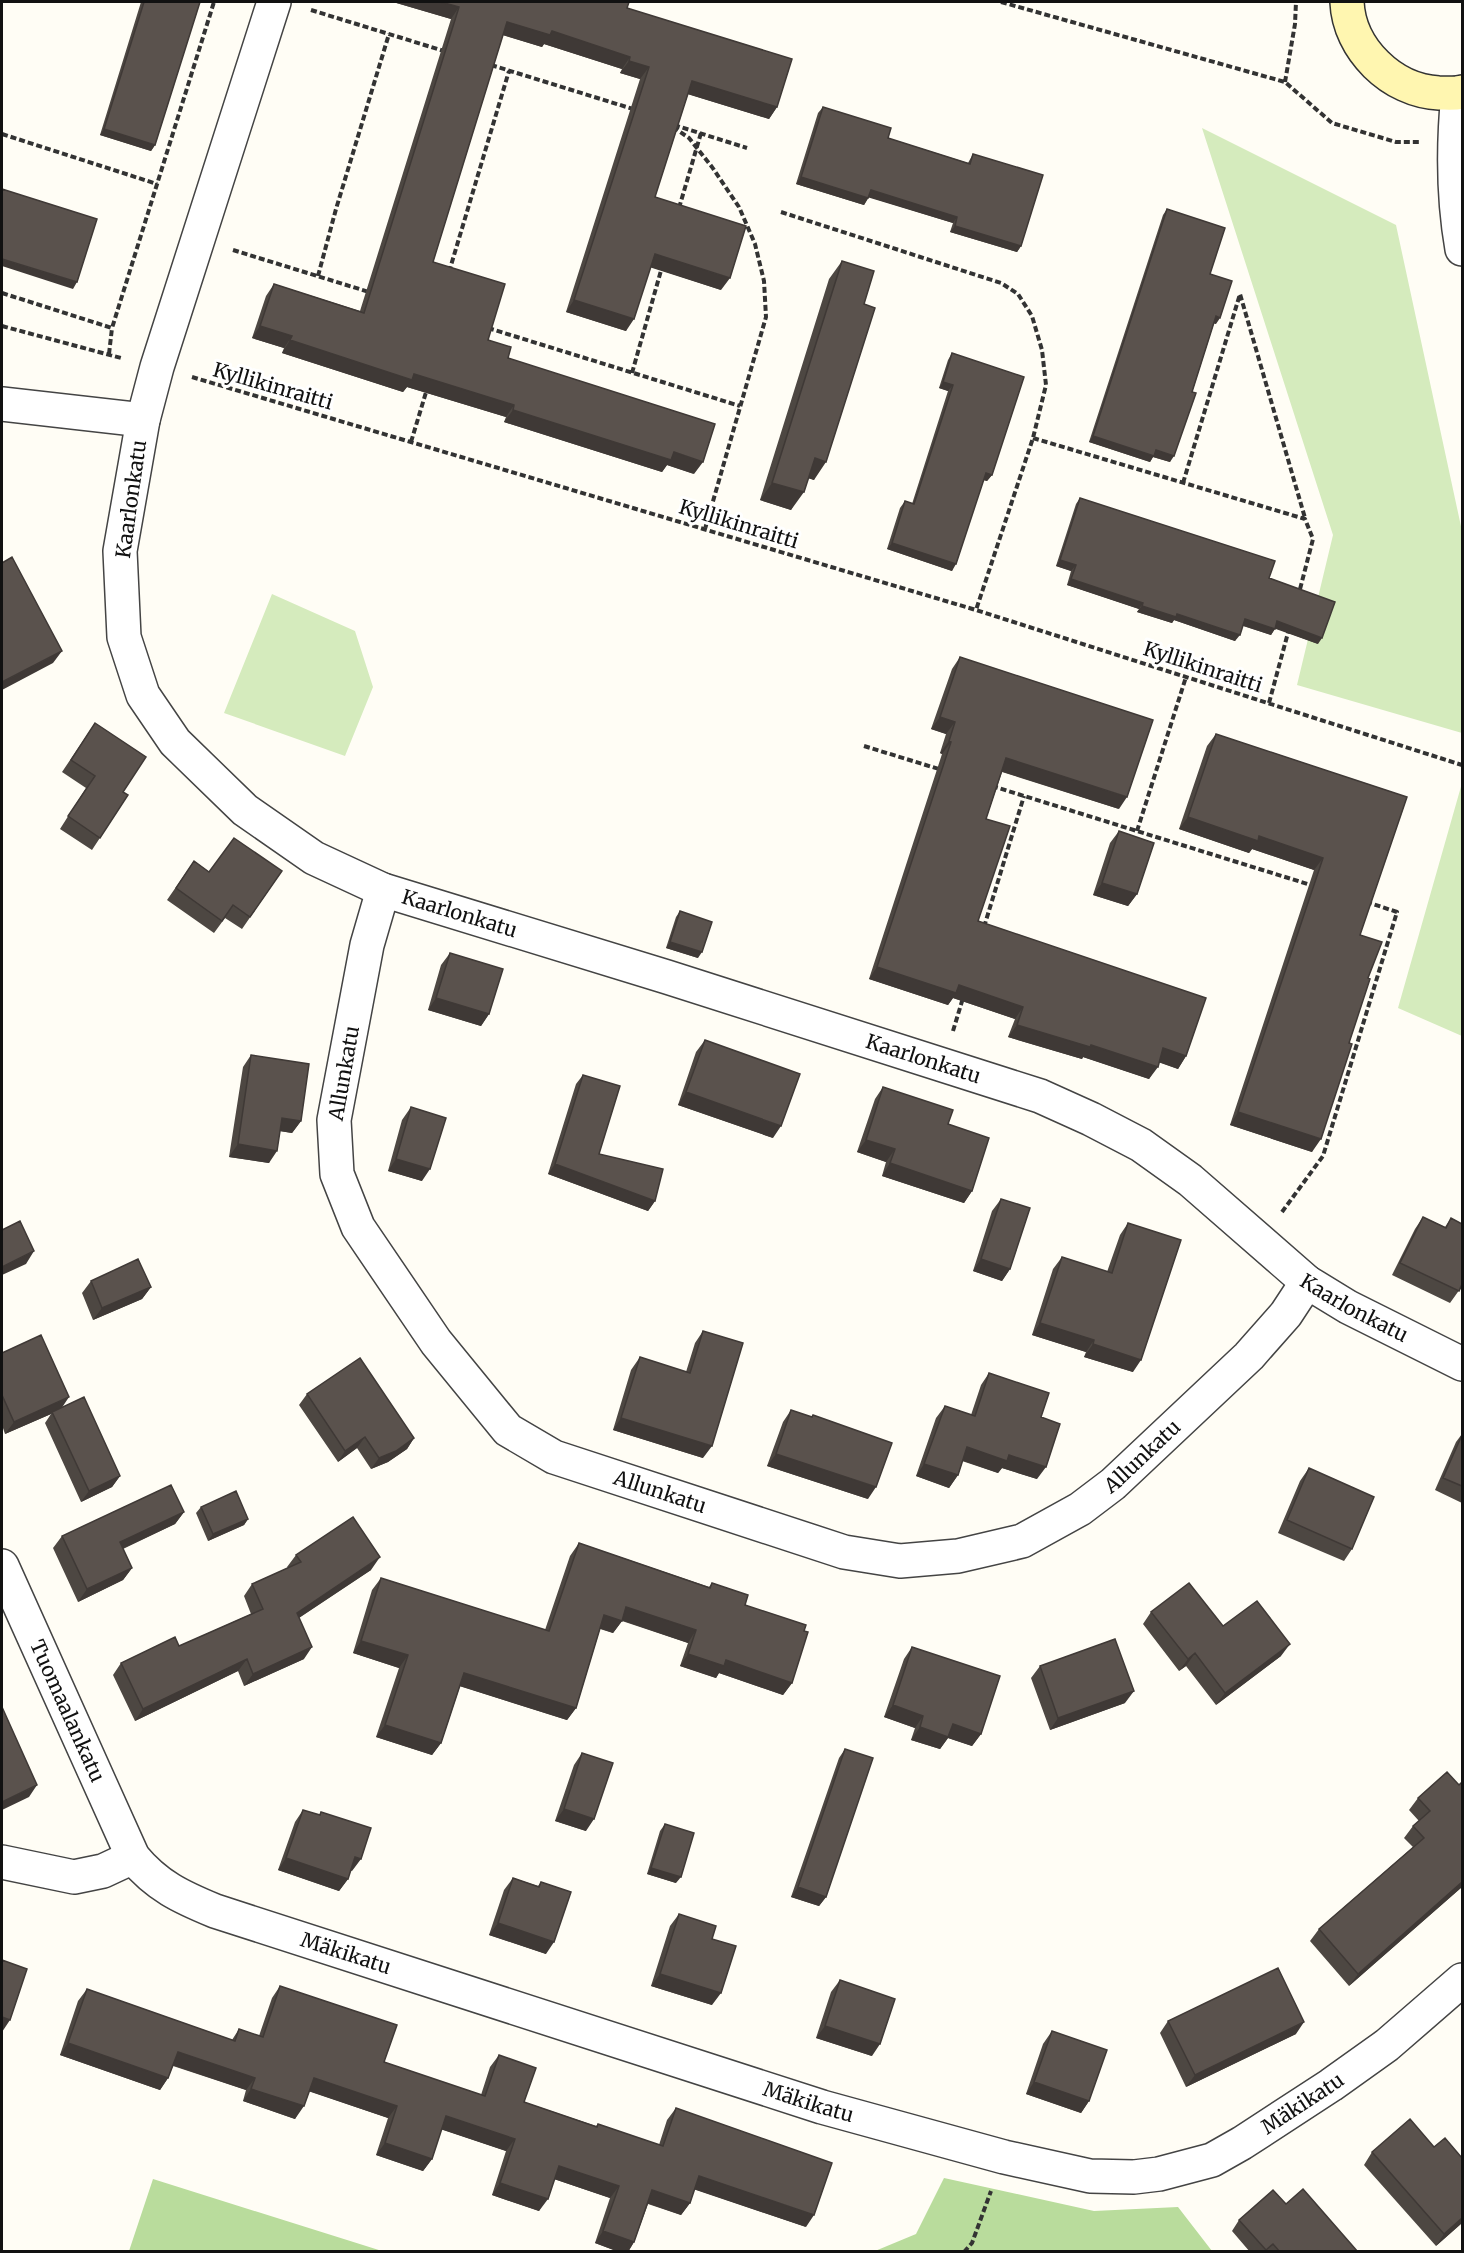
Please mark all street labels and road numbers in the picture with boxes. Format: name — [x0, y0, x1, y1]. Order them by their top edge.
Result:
street label: Kyllikinraitti — [210, 356, 336, 415]
street label: Kaarlonkatu — [110, 438, 151, 560]
street label: Kyllikinraitti — [676, 493, 802, 554]
street label: Kyllikinraitti — [1141, 636, 1266, 698]
street label: Kaarlonkatu — [399, 884, 520, 942]
street label: Allunkatu — [323, 1024, 364, 1123]
street label: Kaarlonkatu — [863, 1028, 984, 1088]
street label: Kaarlonkatu — [1296, 1268, 1412, 1347]
street label: Allunkatu — [1098, 1414, 1185, 1499]
street label: Allunkatu — [610, 1464, 710, 1518]
street label: Tuomaalankatu — [25, 1636, 111, 1786]
street label: Mäkikatu — [298, 1927, 394, 1979]
street label: Mäkikatu — [1256, 2067, 1348, 2139]
street label: Mäkikatu — [760, 2076, 857, 2127]

